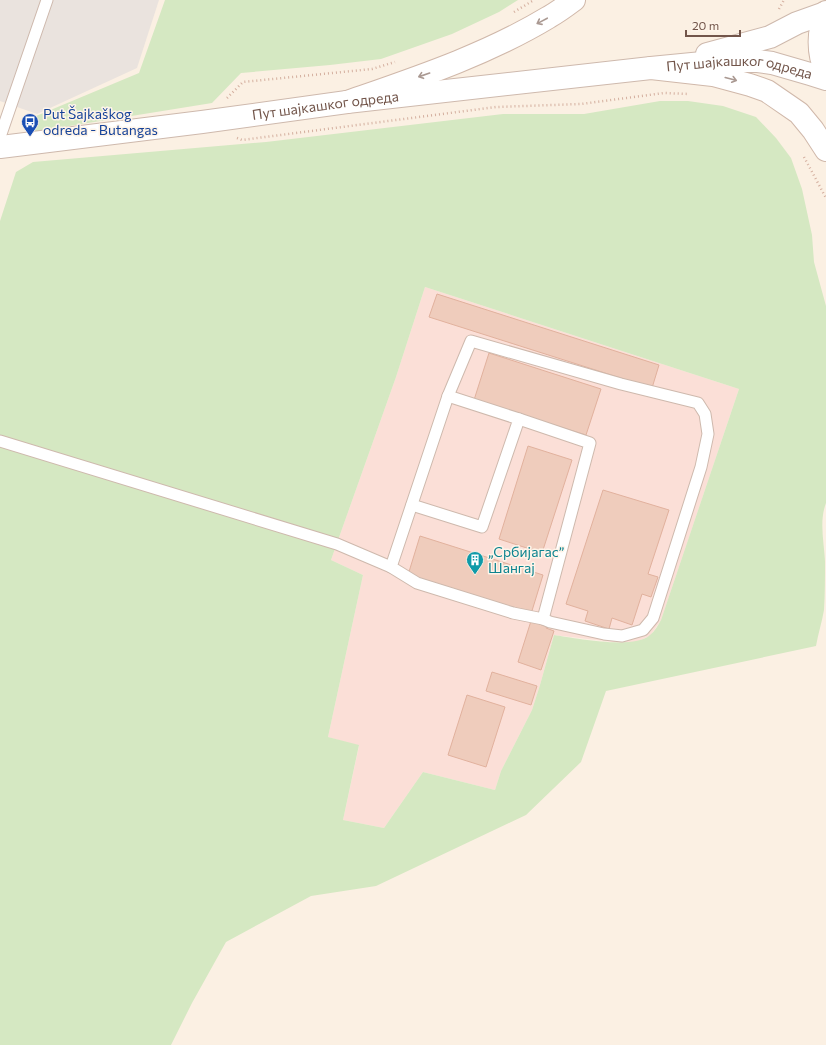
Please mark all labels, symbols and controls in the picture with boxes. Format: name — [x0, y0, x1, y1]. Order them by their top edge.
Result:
scale bar — [686, 12, 740, 38]
one-way arrow — [536, 18, 548, 26]
text: 20 m — [692, 18, 719, 32]
street label: Пут шајкашког одреда — [665, 52, 814, 82]
one-way arrow — [417, 72, 430, 79]
one-way arrow — [724, 76, 737, 84]
street label: Пут шајкашког одреда — [251, 87, 400, 123]
place label: Put Šajkaškog odreda - Butangas — [43, 105, 158, 138]
bus stop icon: Put Šajkaškog odreda - Butangas — [20, 112, 40, 137]
place label: „Србијагас” Шангај — [488, 543, 564, 576]
building icon: „Србијагас” Шангај — [465, 550, 485, 575]

